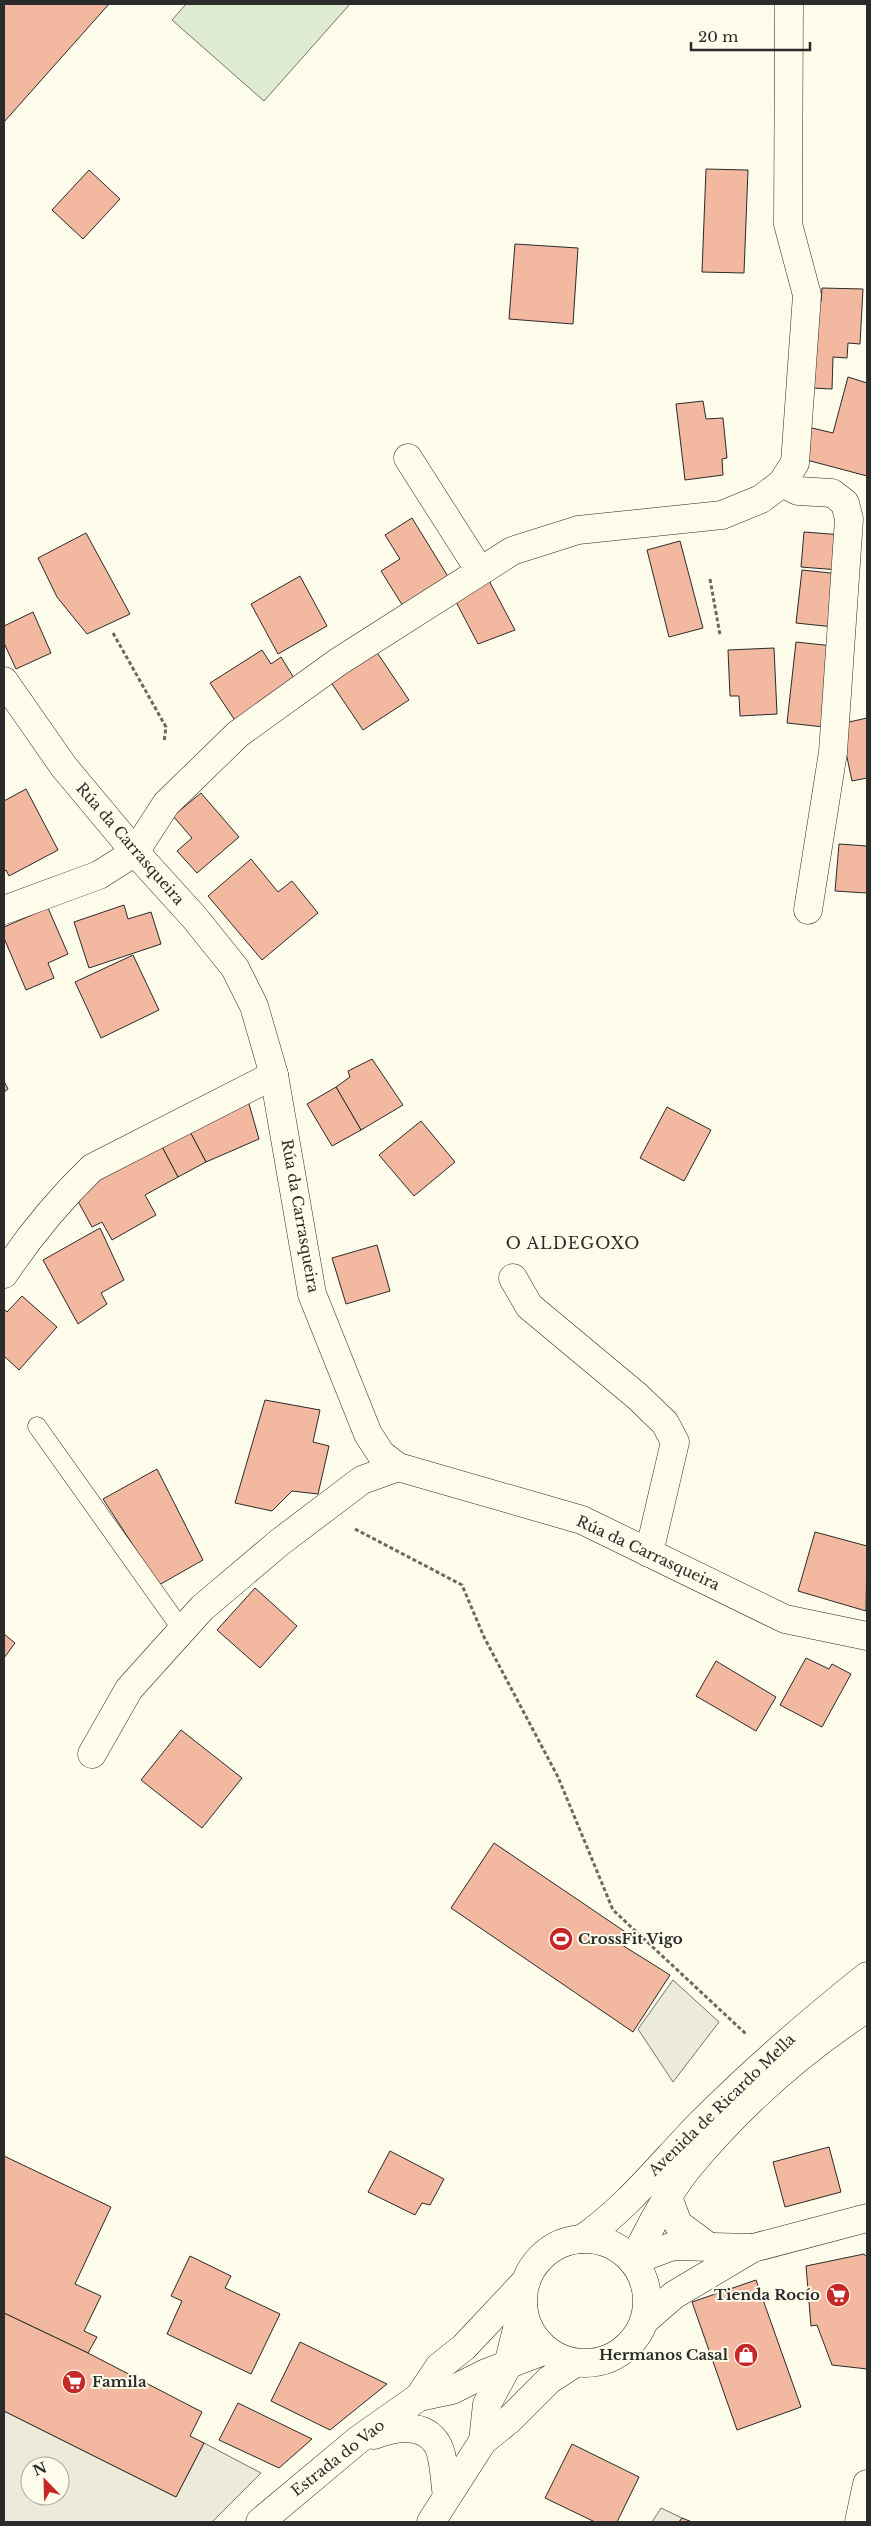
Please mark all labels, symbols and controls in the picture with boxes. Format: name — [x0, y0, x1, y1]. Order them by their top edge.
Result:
scale bar — [691, 20, 810, 52]
text: 20 m — [698, 27, 738, 46]
street label: Rúa da Carrasqueira — [72, 779, 189, 909]
street label: Rúa da Carrasqueira — [278, 1138, 323, 1295]
district label: O ALDEGOXO — [506, 1233, 640, 1253]
street label: Rúa da Carrasqueira — [574, 1511, 723, 1594]
sports icon: CrossFit Vigo — [548, 1926, 574, 1952]
place label: CrossFit Vigo — [578, 1929, 683, 1948]
street label: Avenida de Ricardo Mella — [644, 2029, 799, 2180]
supermarket icon: Tienda Rocío — [825, 2282, 851, 2308]
place label: Tienda Rocío — [714, 2285, 820, 2304]
shop icon: Hermanos Casal — [733, 2342, 759, 2368]
place label: Hermanos Casal — [599, 2345, 729, 2364]
supermarket icon: Famila — [61, 2369, 87, 2395]
place label: Famila — [92, 2372, 147, 2391]
street label: Estrada do Vao — [287, 2415, 388, 2500]
north arrow — [20, 2456, 70, 2506]
text: N — [30, 2458, 49, 2480]

